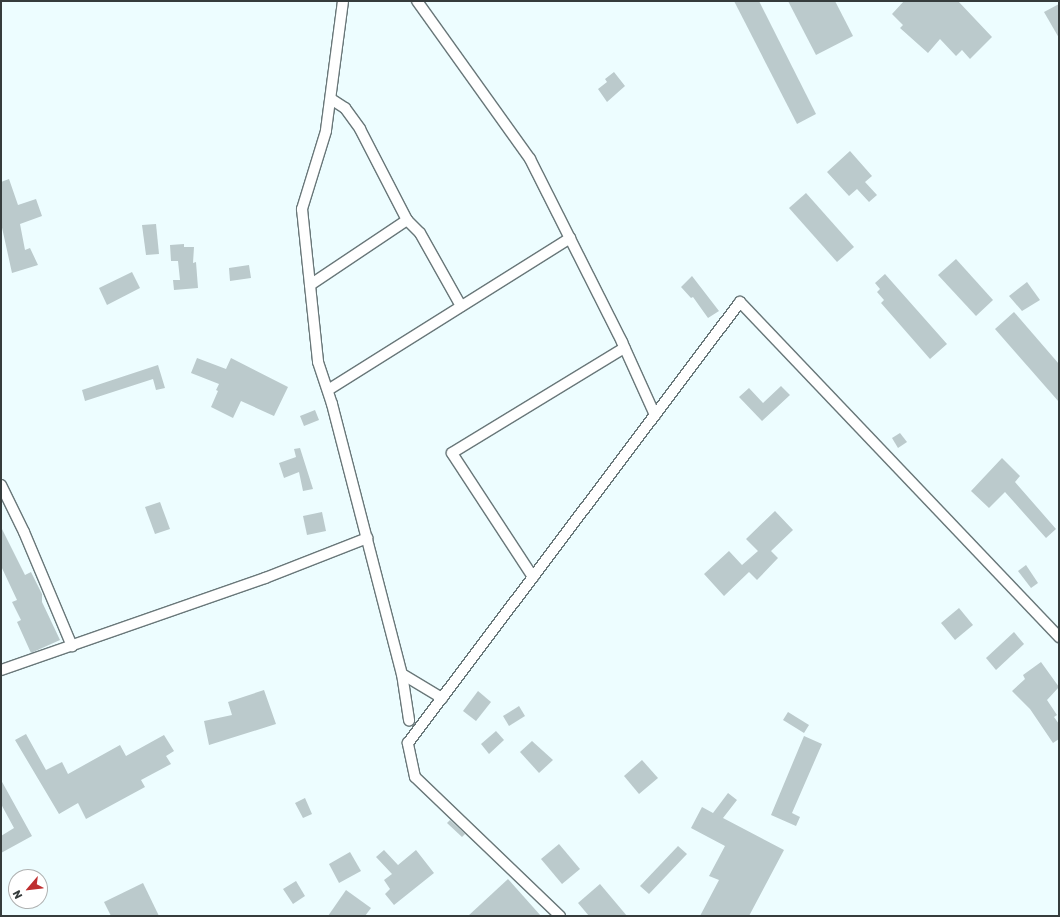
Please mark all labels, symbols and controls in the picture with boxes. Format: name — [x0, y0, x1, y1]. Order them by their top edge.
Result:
north arrow — [8, 869, 48, 909]
text: N — [10, 888, 25, 901]

